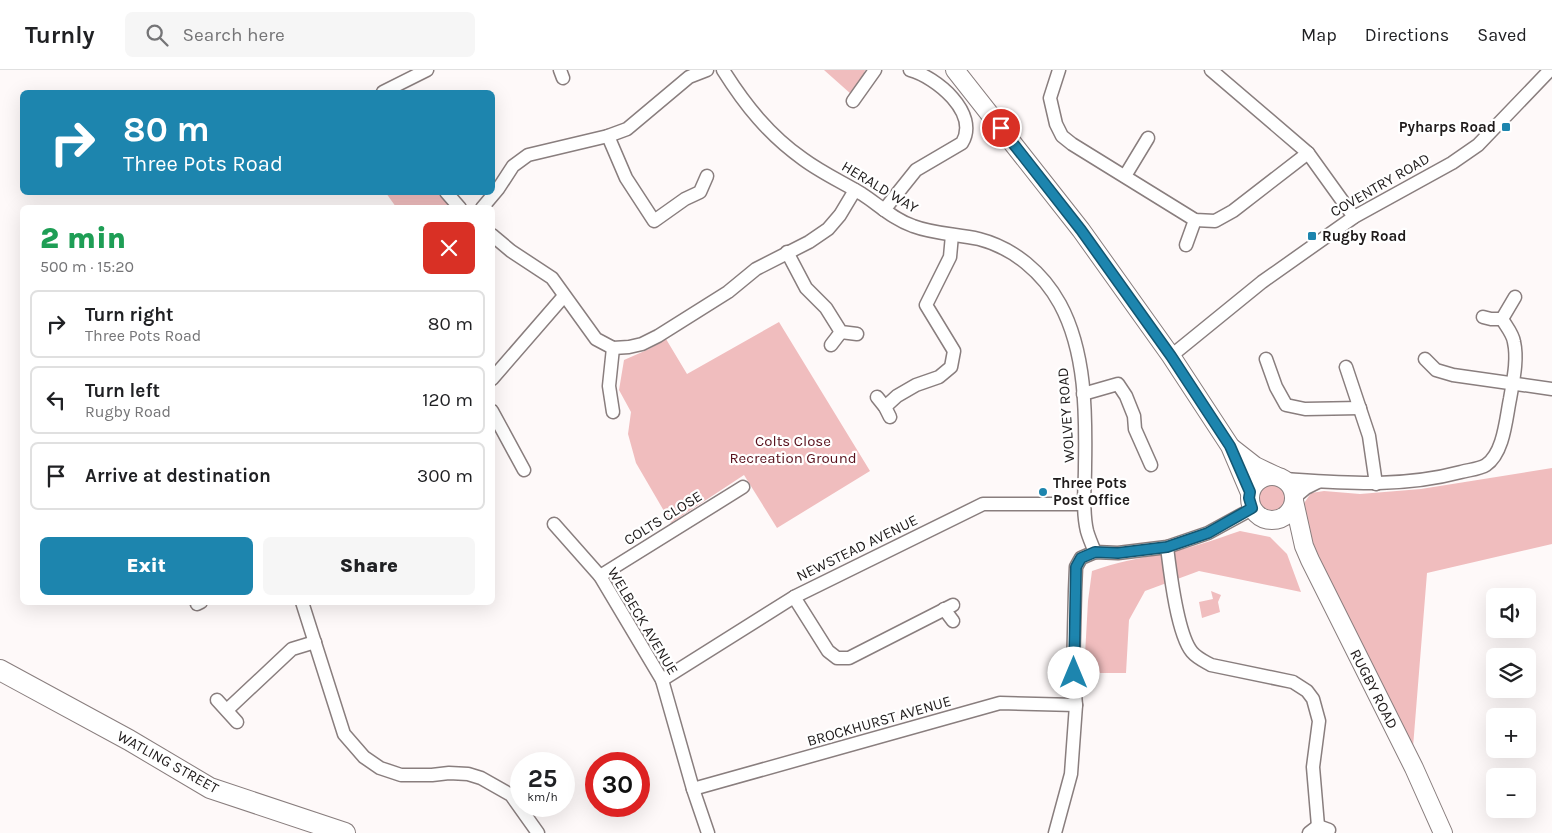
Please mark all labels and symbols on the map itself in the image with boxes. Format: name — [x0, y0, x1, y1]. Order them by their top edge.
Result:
pin — [980, 107, 1022, 149]
place label: Pyharps Road — [1399, 118, 1496, 136]
marker: Pyharps Road — [1500, 121, 1512, 133]
street label: COVENTRY ROAD — [1327, 149, 1433, 221]
street label: HERALD WAY — [838, 157, 922, 217]
place label: Rugby Road — [1322, 227, 1406, 245]
marker: Rugby Road — [1306, 230, 1318, 242]
street label: WOLVEY ROAD — [1054, 367, 1078, 463]
park label: Colts Close Recreation Ground — [729, 432, 857, 467]
place label: Three Pots Post Office — [1053, 474, 1130, 509]
marker: Three Pots Post Office — [1037, 486, 1049, 498]
street label: COLTS CLOSE — [621, 487, 705, 549]
street label: NEWSTEAD AVENUE — [793, 511, 921, 585]
street label: WELBECK AVENUE — [604, 564, 682, 678]
position arrow — [1047, 646, 1099, 698]
street label: RUGBY ROAD — [1346, 646, 1402, 732]
street label: BROCKHURST AVENUE — [805, 692, 953, 750]
street label: WATLING STREET — [114, 727, 222, 798]
speed limit sign: 30 — [585, 752, 650, 817]

